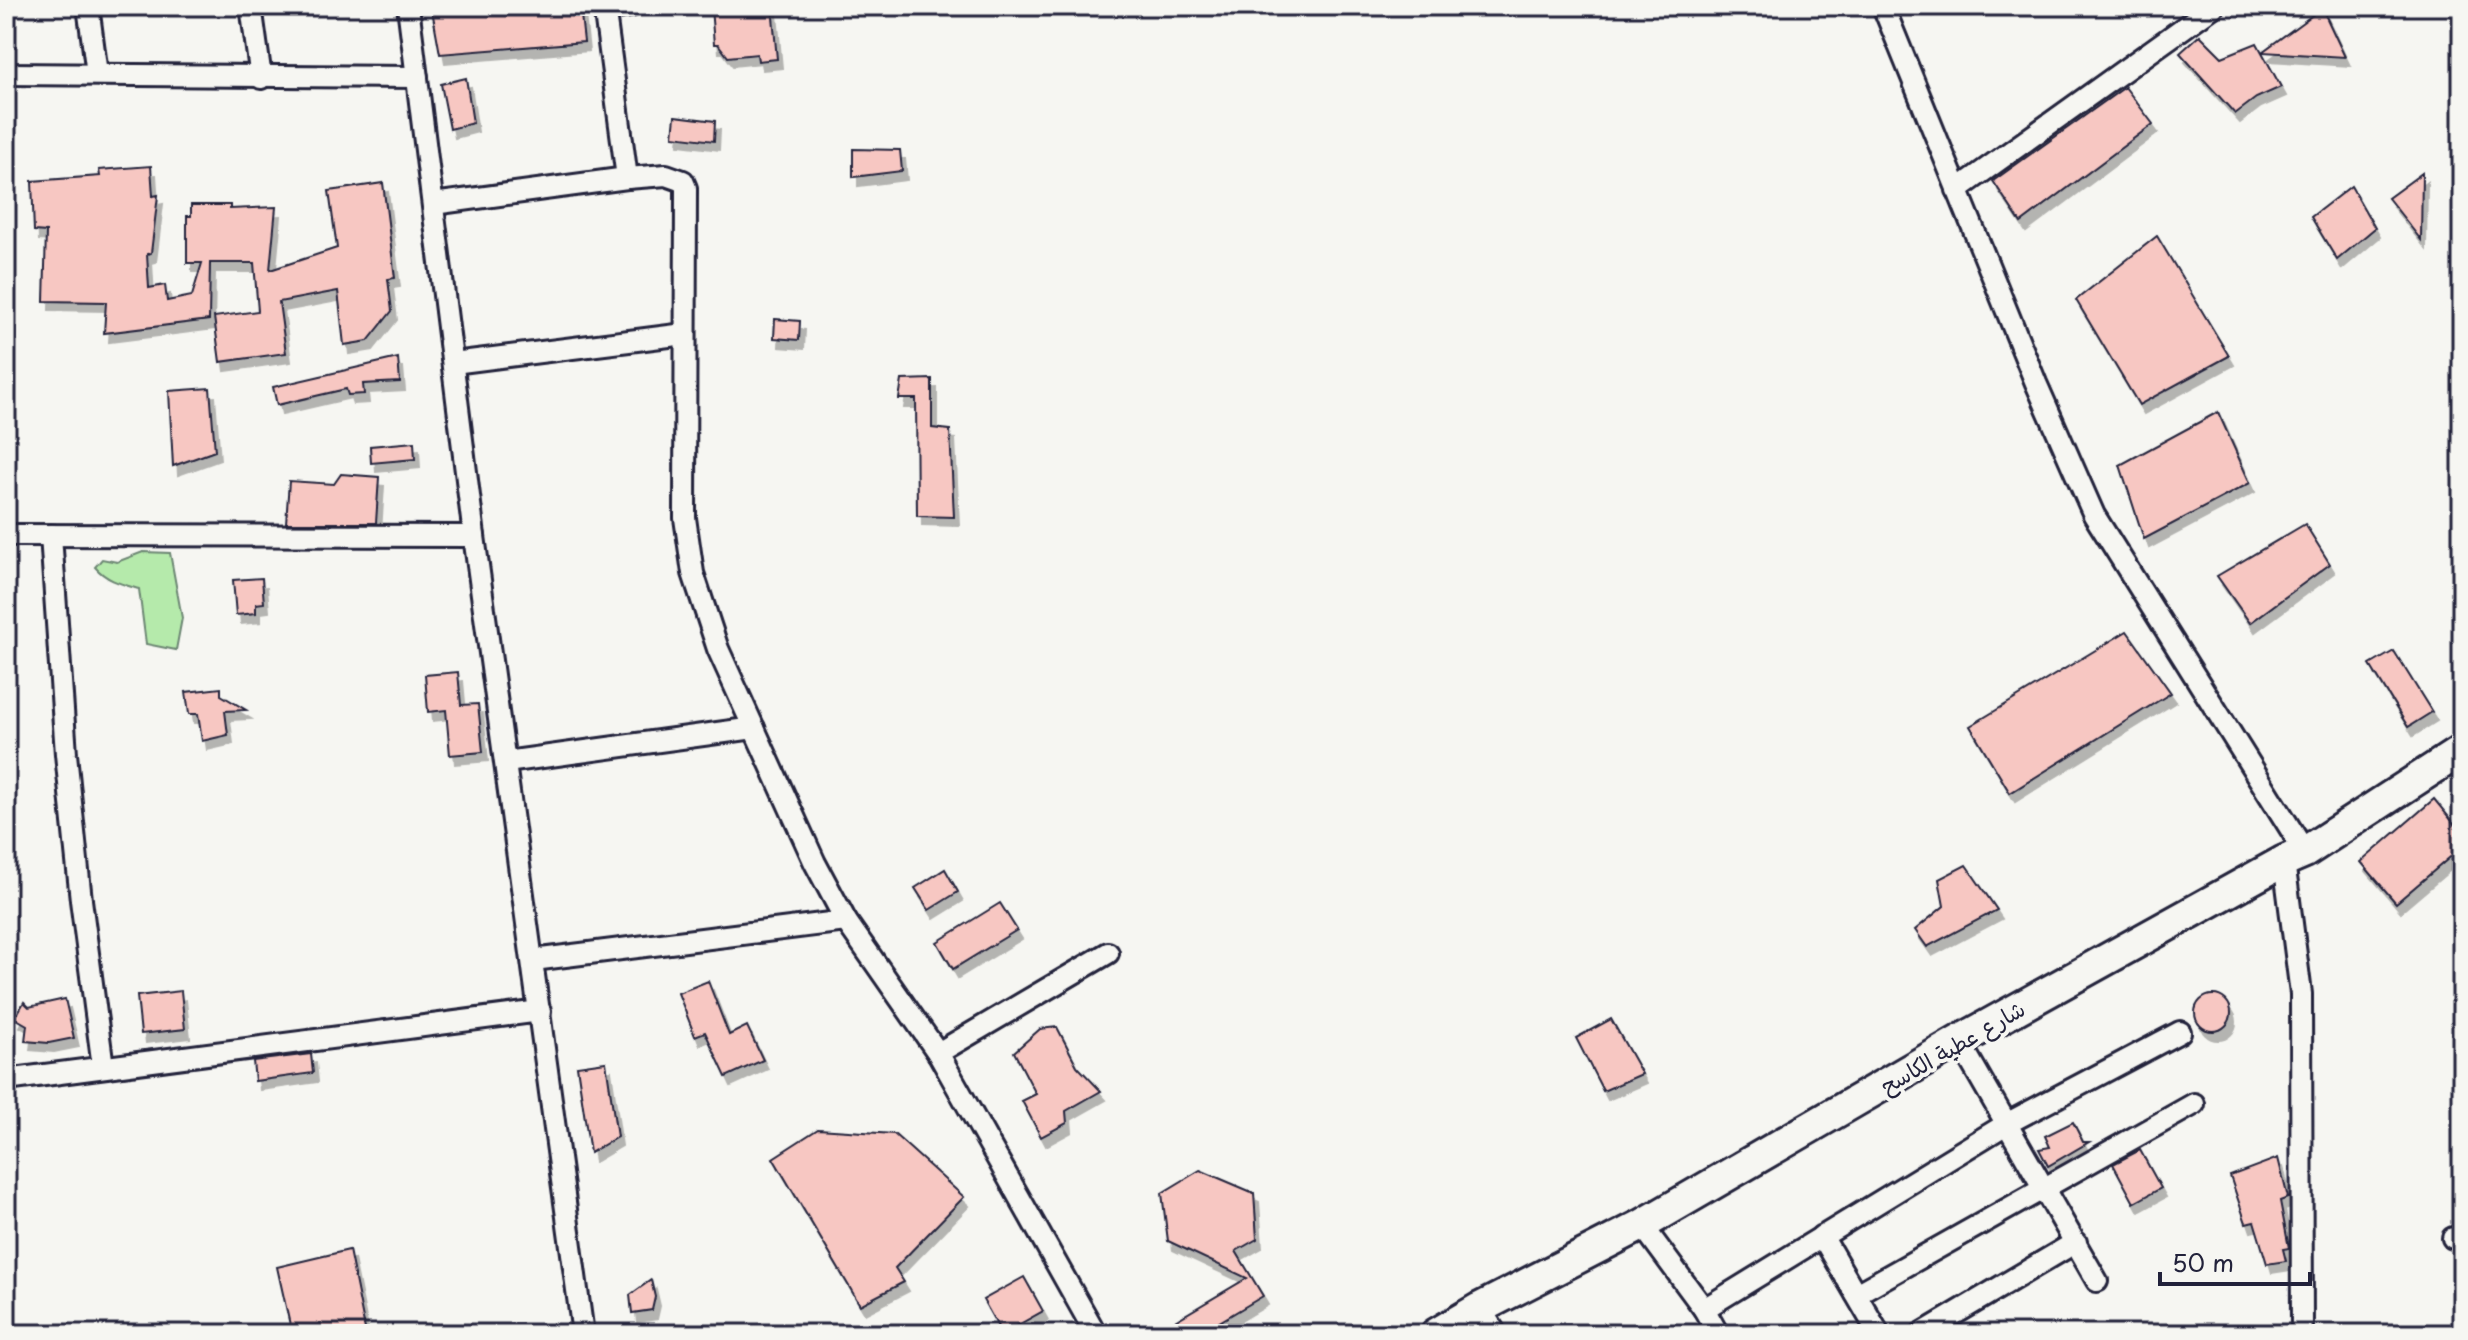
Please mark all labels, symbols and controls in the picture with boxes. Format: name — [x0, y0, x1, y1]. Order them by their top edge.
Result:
street label: شارع عطية الكاسح — [1873, 991, 2031, 1102]
scale bar — [2160, 1236, 2310, 1286]
text: 50 m — [2172, 1244, 2234, 1280]

